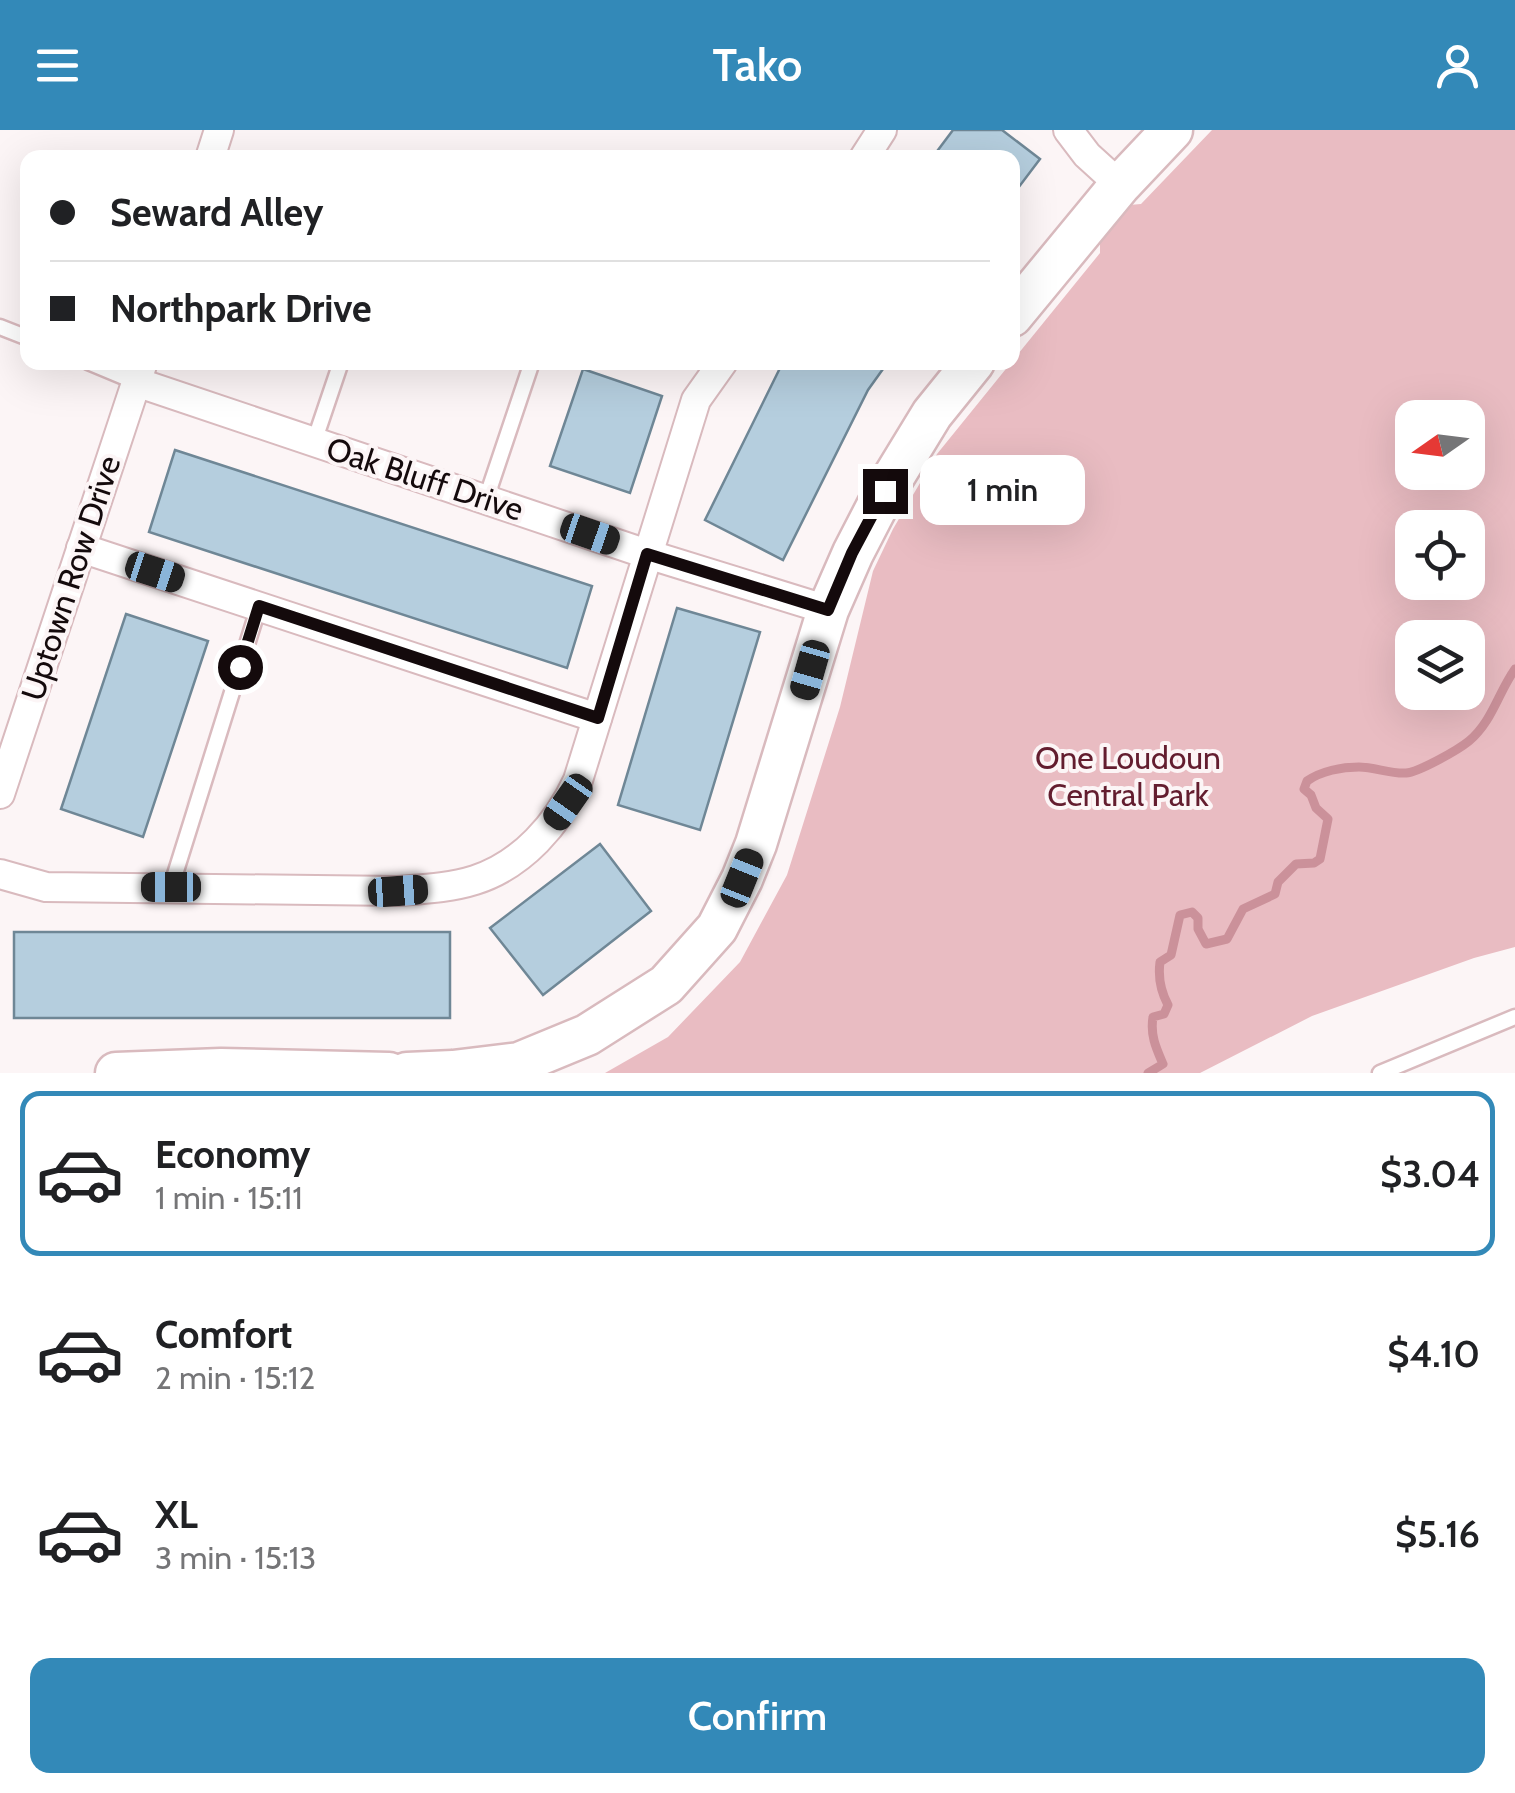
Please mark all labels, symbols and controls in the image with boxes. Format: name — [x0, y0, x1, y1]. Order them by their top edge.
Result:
icon: menu — [30, 38, 85, 93]
text: Tako — [713, 38, 802, 92]
icon: person — [1430, 38, 1485, 93]
text: Seward Alley — [110, 189, 323, 236]
text: Northpark Drive — [110, 285, 372, 332]
north arrow — [1395, 400, 1485, 490]
map controls — [1395, 400, 1485, 710]
street label: Oak Bluff Drive — [322, 428, 528, 529]
street label: Uptown Row Drive — [13, 451, 128, 705]
callout: 1 min — [920, 456, 1085, 526]
route end — [863, 469, 908, 514]
text: 1 min — [967, 470, 1038, 509]
car — [557, 510, 623, 558]
button: locate — [1395, 510, 1485, 600]
car — [122, 548, 188, 596]
button: layers — [1395, 620, 1485, 710]
car — [787, 637, 833, 703]
route start — [218, 645, 263, 690]
park label: One Loudoun Central Park — [1035, 738, 1221, 814]
car — [539, 769, 597, 835]
car — [717, 845, 767, 911]
car — [141, 872, 201, 902]
car — [367, 874, 429, 908]
icon: car — [35, 1129, 125, 1219]
text: Economy — [155, 1131, 310, 1178]
text: $3.04 — [1380, 1150, 1480, 1197]
text: 1 min · 15:11 — [155, 1178, 303, 1217]
icon: car — [35, 1309, 125, 1399]
text: Comfort — [155, 1311, 292, 1358]
text: $4.10 — [1387, 1330, 1480, 1377]
text: 2 min · 15:12 — [155, 1358, 315, 1397]
icon: car — [35, 1489, 125, 1579]
text: XL — [155, 1491, 198, 1538]
text: $5.16 — [1395, 1510, 1480, 1557]
text: 3 min · 15:13 — [155, 1538, 316, 1577]
button: Confirm — [30, 1658, 1485, 1773]

